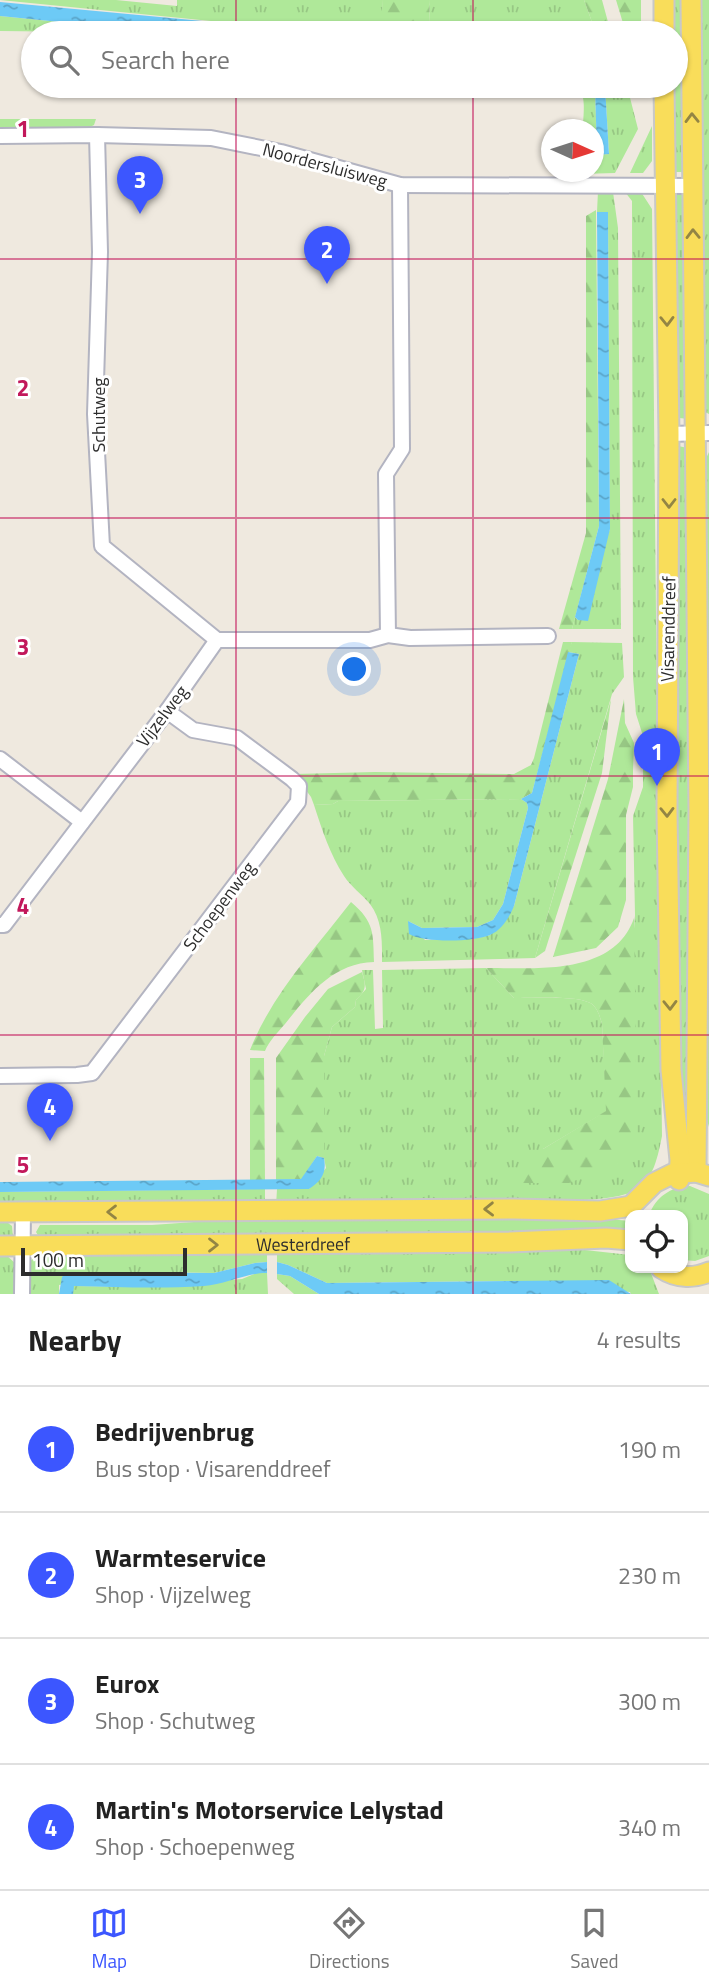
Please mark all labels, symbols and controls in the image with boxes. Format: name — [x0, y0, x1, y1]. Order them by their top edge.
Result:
search box — [21, 21, 688, 98]
text: Search here — [101, 40, 230, 79]
icon: search — [45, 41, 83, 79]
text: 1 — [17, 111, 29, 146]
one-way arrow — [684, 112, 700, 122]
north arrow — [541, 119, 604, 182]
street label: Noordersluisweg — [260, 135, 390, 195]
pin: 3 — [117, 156, 163, 214]
pin: 2 — [304, 226, 350, 284]
one-way arrow — [686, 228, 701, 239]
one-way arrow — [659, 316, 674, 327]
text: 2 — [17, 370, 29, 405]
street label: Schutweg — [85, 377, 112, 453]
one-way arrow — [661, 498, 677, 508]
street label: Visarenddreef — [654, 576, 682, 682]
text: 3 — [17, 629, 29, 664]
your location — [337, 652, 371, 686]
street label: Vijzelweg — [130, 679, 194, 753]
pin: 1 — [634, 728, 680, 786]
one-way arrow — [659, 808, 675, 818]
street label: Schoepenweg — [176, 856, 262, 956]
text: 4 — [17, 888, 29, 923]
one-way arrow — [662, 1000, 678, 1011]
pin: 4 — [27, 1083, 73, 1141]
text: 5 — [17, 1147, 29, 1182]
one-way arrow — [483, 1201, 494, 1217]
one-way arrow — [107, 1204, 117, 1220]
map controls — [625, 1210, 688, 1273]
button: locate — [625, 1210, 688, 1273]
street label: Westerdreef — [256, 1230, 350, 1257]
one-way arrow — [208, 1237, 219, 1253]
scale bar — [21, 1245, 187, 1277]
text: 100 m — [32, 1245, 84, 1274]
text: Nearby — [28, 1317, 121, 1363]
text: 4 results — [597, 1322, 681, 1357]
text: Bedrijvenbrug — [95, 1412, 254, 1451]
text: 1 — [45, 1432, 57, 1467]
text: 190 m — [618, 1432, 681, 1467]
text: Bus stop · Visarenddreef — [95, 1451, 331, 1486]
text: Warmteservice — [95, 1538, 266, 1577]
text: 2 — [45, 1558, 57, 1593]
text: 230 m — [618, 1558, 681, 1593]
text: Shop · Vijzelweg — [95, 1577, 251, 1612]
text: Eurox — [95, 1664, 159, 1703]
text: 3 — [45, 1684, 57, 1719]
text: 300 m — [618, 1684, 681, 1719]
text: Shop · Schutweg — [95, 1703, 255, 1738]
text: Martin's Motorservice Lelystad — [95, 1790, 444, 1829]
text: 4 — [45, 1810, 57, 1845]
text: 340 m — [618, 1810, 681, 1845]
text: Shop · Schoepenweg — [95, 1829, 295, 1864]
tab: Map — [90, 1904, 128, 1975]
tab: Directions — [309, 1904, 390, 1975]
tab: Saved — [570, 1904, 619, 1975]

